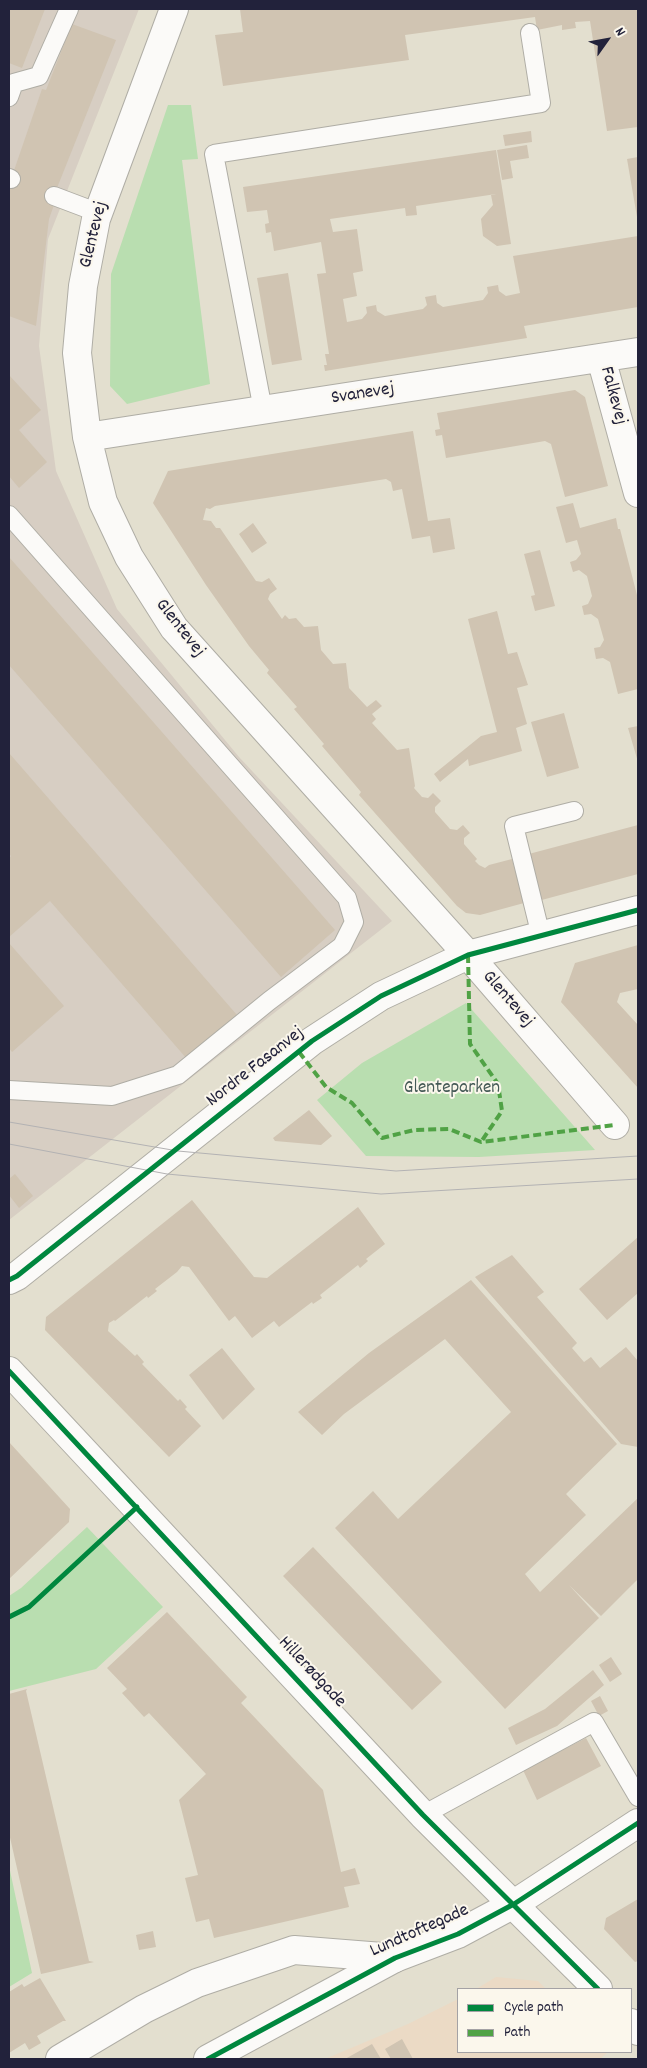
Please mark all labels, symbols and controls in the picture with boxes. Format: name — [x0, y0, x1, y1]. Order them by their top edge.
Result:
north arrow — [582, 15, 632, 65]
text: N — [609, 24, 630, 40]
street label: Glentevej — [76, 199, 114, 271]
street label: Falkevej — [593, 364, 631, 428]
street label: Svanevej — [330, 379, 396, 411]
street label: Glentevej — [149, 595, 209, 663]
street label: Glentevej — [476, 967, 538, 1033]
street label: Nordre Fasanvej — [203, 1023, 309, 1113]
park label: Glenteparken — [404, 1078, 500, 1100]
street label: Hillerødgade — [272, 1632, 350, 1714]
street label: Lundtoftegade — [367, 1900, 473, 1964]
legend — [457, 1988, 632, 2053]
text: Cycle path — [504, 1997, 563, 2019]
text: Path — [504, 2022, 530, 2044]

